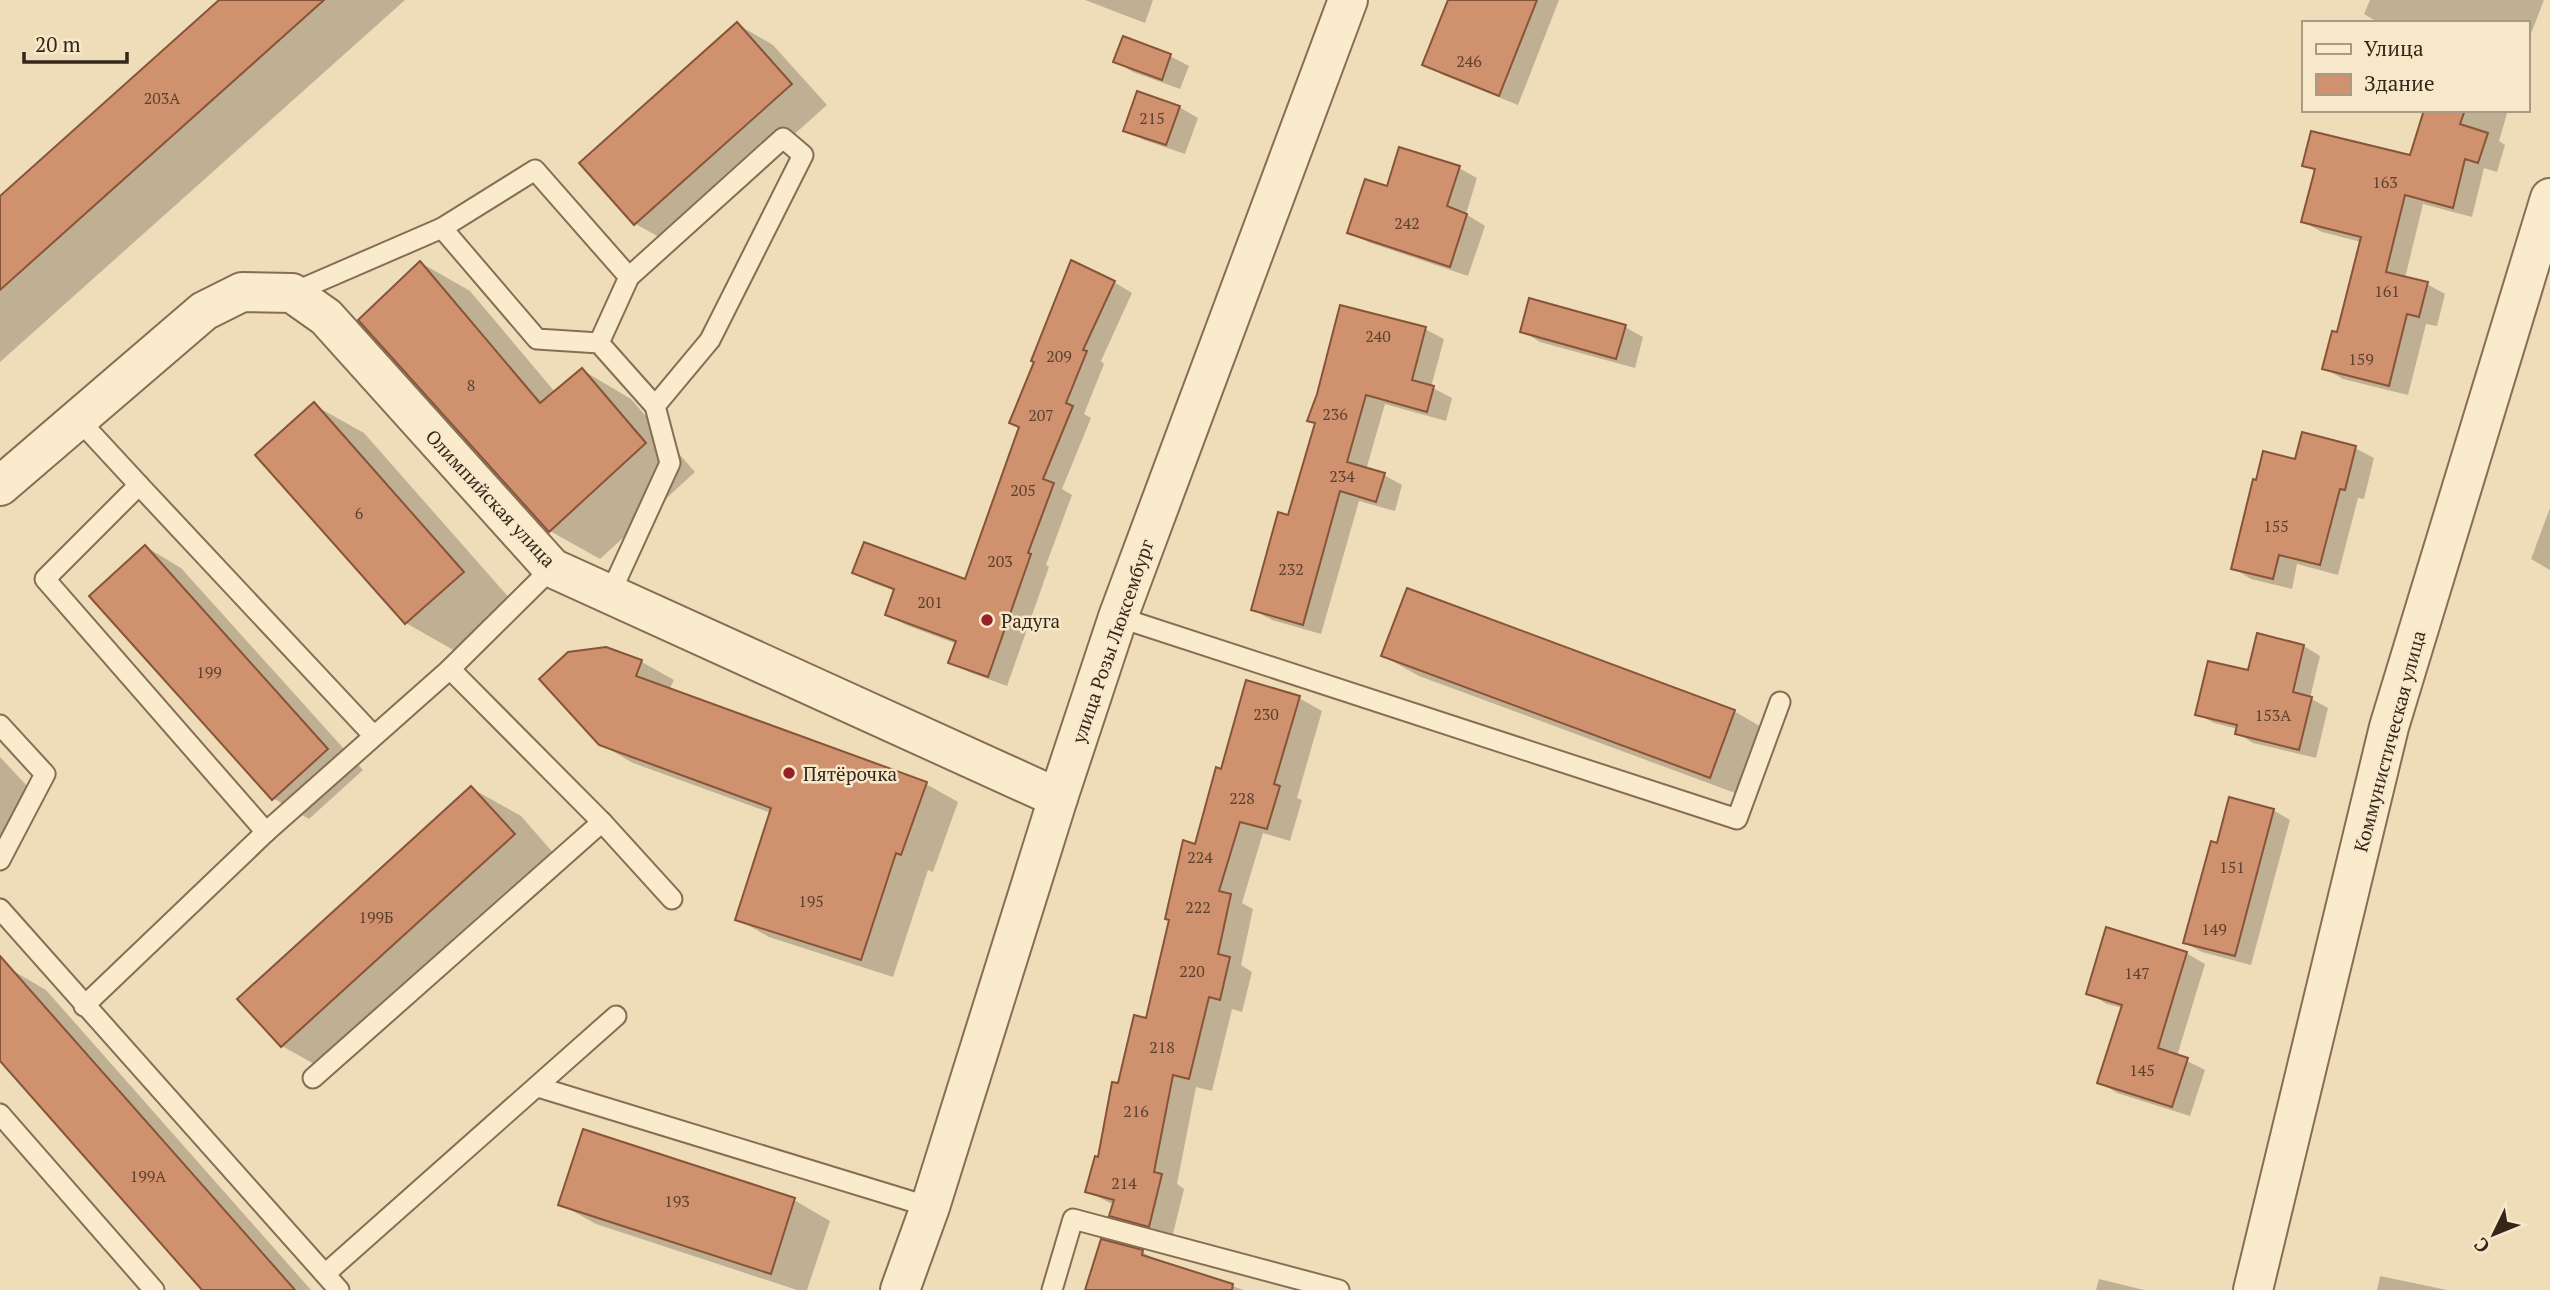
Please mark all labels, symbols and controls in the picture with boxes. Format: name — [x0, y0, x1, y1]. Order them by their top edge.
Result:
scale bar — [24, 21, 128, 65]
legend — [2302, 21, 2529, 112]
text: 20 m — [35, 30, 81, 58]
text: Улица — [2364, 34, 2424, 62]
house number: 246 — [1456, 50, 1482, 72]
text: Здание — [2364, 69, 2435, 97]
house number: 203А — [144, 87, 180, 109]
house number: 215 — [1139, 107, 1165, 129]
house number: 163 — [2372, 171, 2398, 193]
house number: 242 — [1394, 212, 1420, 234]
house number: 161 — [2374, 280, 2400, 302]
house number: 240 — [1365, 325, 1391, 347]
house number: 209 — [1046, 345, 1072, 367]
house number: 159 — [2348, 348, 2374, 370]
house number: 8 — [467, 374, 475, 396]
house number: 236 — [1322, 403, 1348, 425]
house number: 207 — [1028, 404, 1054, 426]
street label: Олимпийская улица — [421, 424, 562, 573]
house number: 234 — [1329, 465, 1355, 487]
house number: 205 — [1010, 479, 1036, 501]
house number: 6 — [355, 502, 364, 524]
house number: 155 — [2263, 515, 2289, 537]
street label: улица Розы Люксембург — [1065, 536, 1159, 747]
house number: 203 — [987, 550, 1013, 572]
house number: 232 — [1278, 558, 1304, 580]
house number: 201 — [917, 591, 943, 613]
place label: Радуга — [1001, 608, 1061, 633]
marker: Радуга — [979, 612, 995, 628]
street label: Коммунистическая улица — [2347, 627, 2431, 855]
house number: 199 — [196, 661, 222, 683]
house number: 230 — [1253, 703, 1279, 725]
house number: 153А — [2255, 704, 2291, 726]
place label: Пятёрочка — [803, 761, 897, 786]
marker: Пятёрочка — [781, 765, 797, 781]
house number: 228 — [1229, 787, 1255, 809]
house number: 224 — [1187, 846, 1213, 868]
house number: 151 — [2219, 856, 2245, 878]
house number: 195 — [798, 890, 824, 912]
house number: 222 — [1185, 896, 1211, 918]
house number: 199Б — [358, 906, 394, 928]
house number: 149 — [2201, 918, 2227, 940]
house number: 220 — [1179, 960, 1205, 982]
house number: 147 — [2124, 962, 2150, 984]
house number: 218 — [1149, 1036, 1175, 1058]
house number: 145 — [2129, 1059, 2155, 1081]
house number: 216 — [1123, 1100, 1149, 1122]
house number: 199А — [130, 1165, 166, 1187]
house number: 214 — [1111, 1172, 1137, 1194]
house number: 193 — [664, 1190, 690, 1212]
north arrow — [2459, 1199, 2529, 1269]
text: С — [2468, 1233, 2495, 1259]

